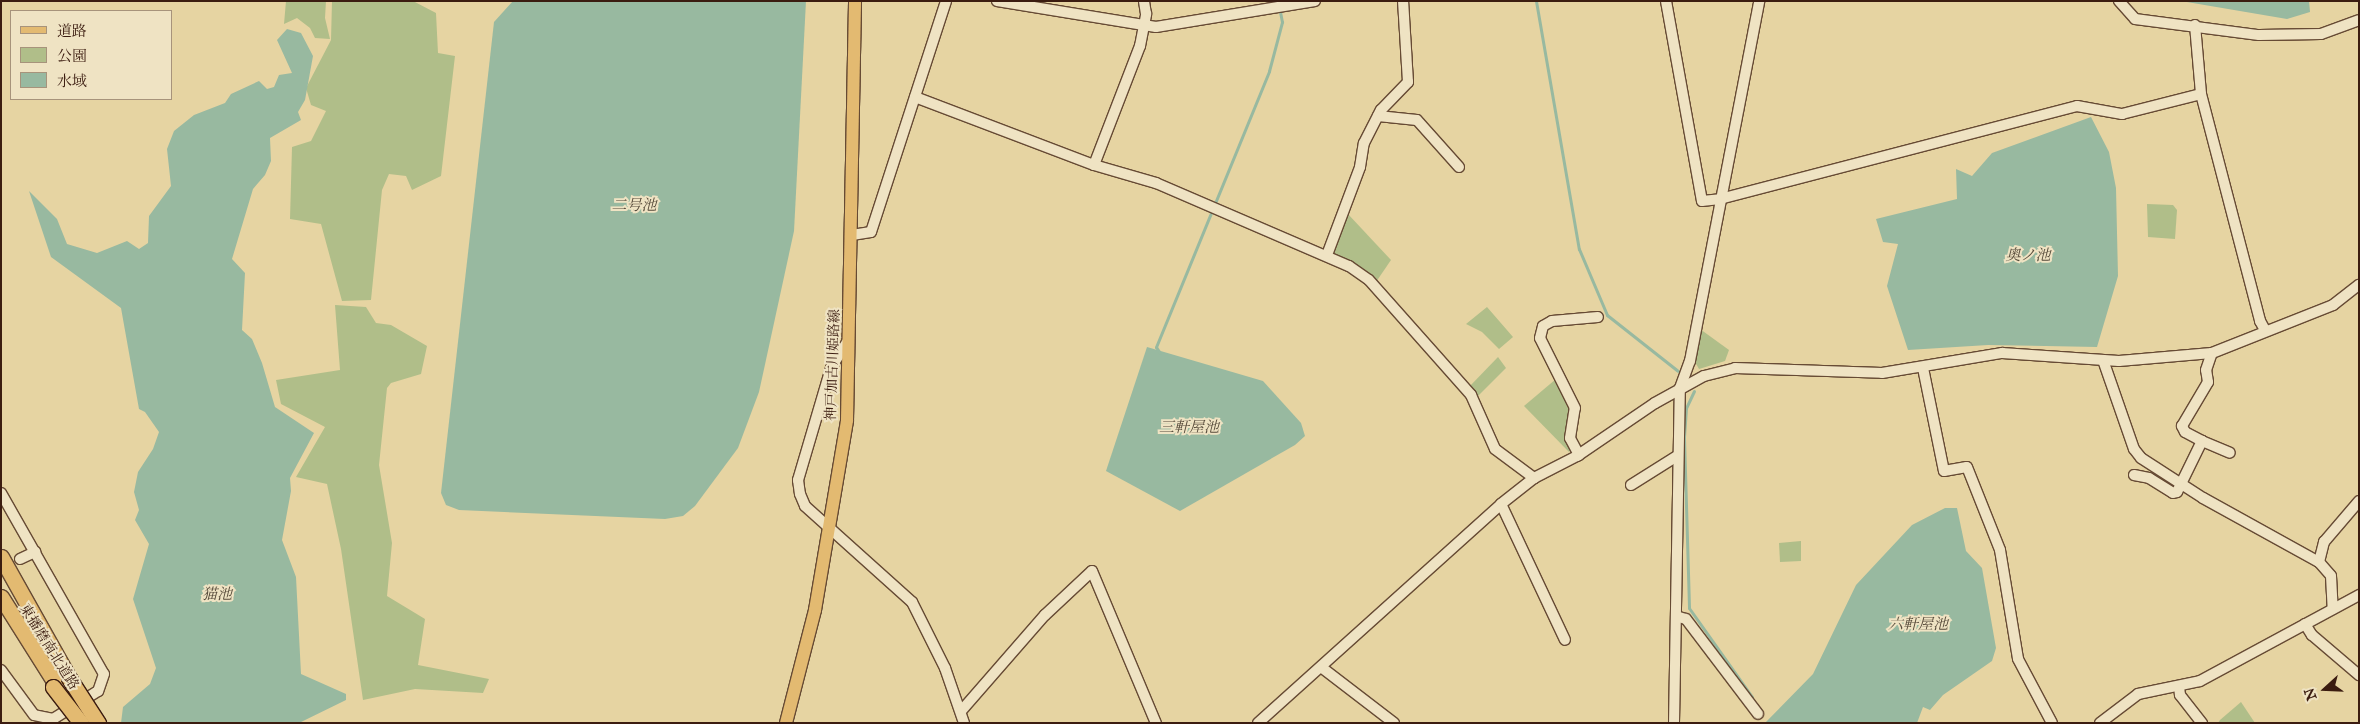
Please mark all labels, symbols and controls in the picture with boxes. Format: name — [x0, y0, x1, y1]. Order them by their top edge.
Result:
legend — [10, 10, 172, 100]
text: 道路 — [57, 22, 87, 40]
text: 公園 — [57, 47, 87, 65]
text: 水域 — [57, 72, 87, 90]
water label: 二号池 — [612, 197, 656, 215]
water label: 奥ノ池 — [2006, 247, 2050, 265]
street label: 神戸加古川姫路線 — [823, 309, 843, 421]
water label: 三軒屋池 — [1159, 419, 1219, 437]
water label: 猫池 — [202, 586, 232, 604]
street label: 東播磨南北道路 — [16, 601, 82, 693]
water label: 六軒屋池 — [1888, 616, 1948, 634]
north arrow — [2300, 664, 2350, 714]
text: N — [2300, 686, 2320, 703]

